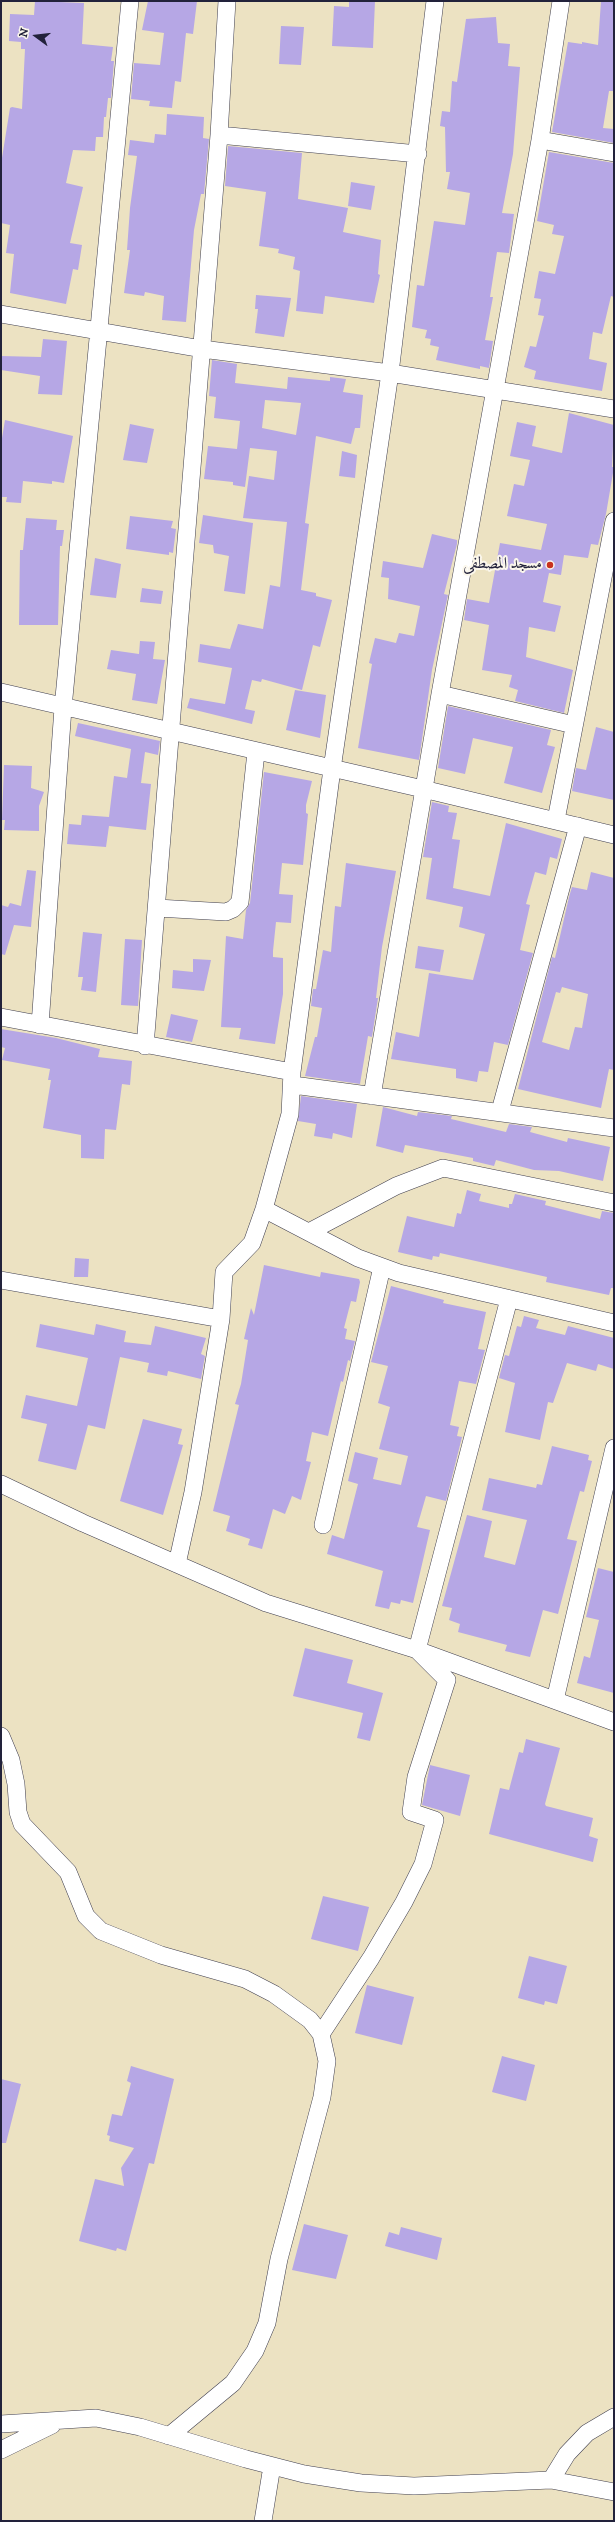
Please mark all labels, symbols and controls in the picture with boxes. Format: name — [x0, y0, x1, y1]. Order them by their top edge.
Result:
north arrow — [16, 16, 56, 56]
text: N — [16, 27, 32, 39]
place label: مسجد المصطفى — [463, 555, 542, 575]
marker: مسجد المصطفى — [545, 560, 555, 570]

